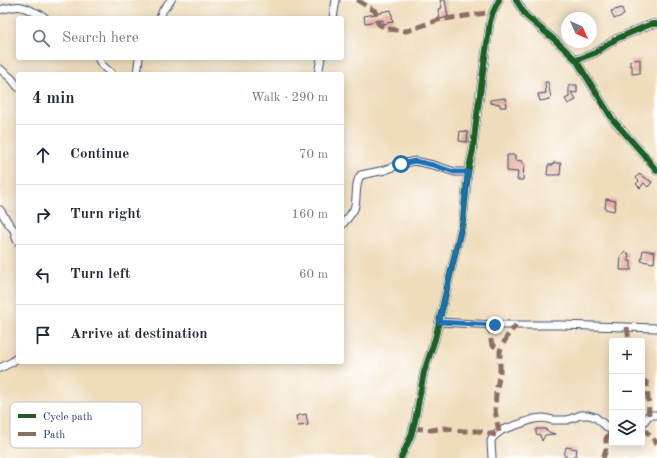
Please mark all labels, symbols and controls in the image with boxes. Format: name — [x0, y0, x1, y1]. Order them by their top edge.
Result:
north arrow — [561, 12, 597, 48]
search box — [16, 16, 344, 60]
icon: search — [30, 27, 52, 49]
text: Search here — [62, 31, 139, 46]
text: 4 min — [32, 90, 75, 107]
text: Walk · 290 m — [251, 91, 328, 104]
icon: ahead — [32, 144, 54, 166]
text: Continue — [70, 147, 129, 162]
text: 70 m — [299, 148, 328, 161]
route start — [392, 155, 410, 173]
icon: right — [32, 204, 54, 226]
text: Turn right — [70, 207, 141, 222]
text: 160 m — [291, 208, 328, 221]
icon: left — [32, 264, 54, 286]
text: Turn left — [70, 267, 130, 282]
text: 60 m — [299, 268, 328, 281]
route end — [486, 316, 504, 334]
icon: arrive — [32, 324, 54, 346]
text: Arrive at destination — [70, 327, 208, 342]
map controls — [609, 338, 645, 446]
button: + — [609, 338, 645, 374]
button: − — [609, 374, 645, 410]
legend — [10, 402, 142, 448]
button: layers — [609, 410, 645, 446]
text: Cycle path — [43, 412, 93, 423]
text: Path — [43, 430, 65, 441]

